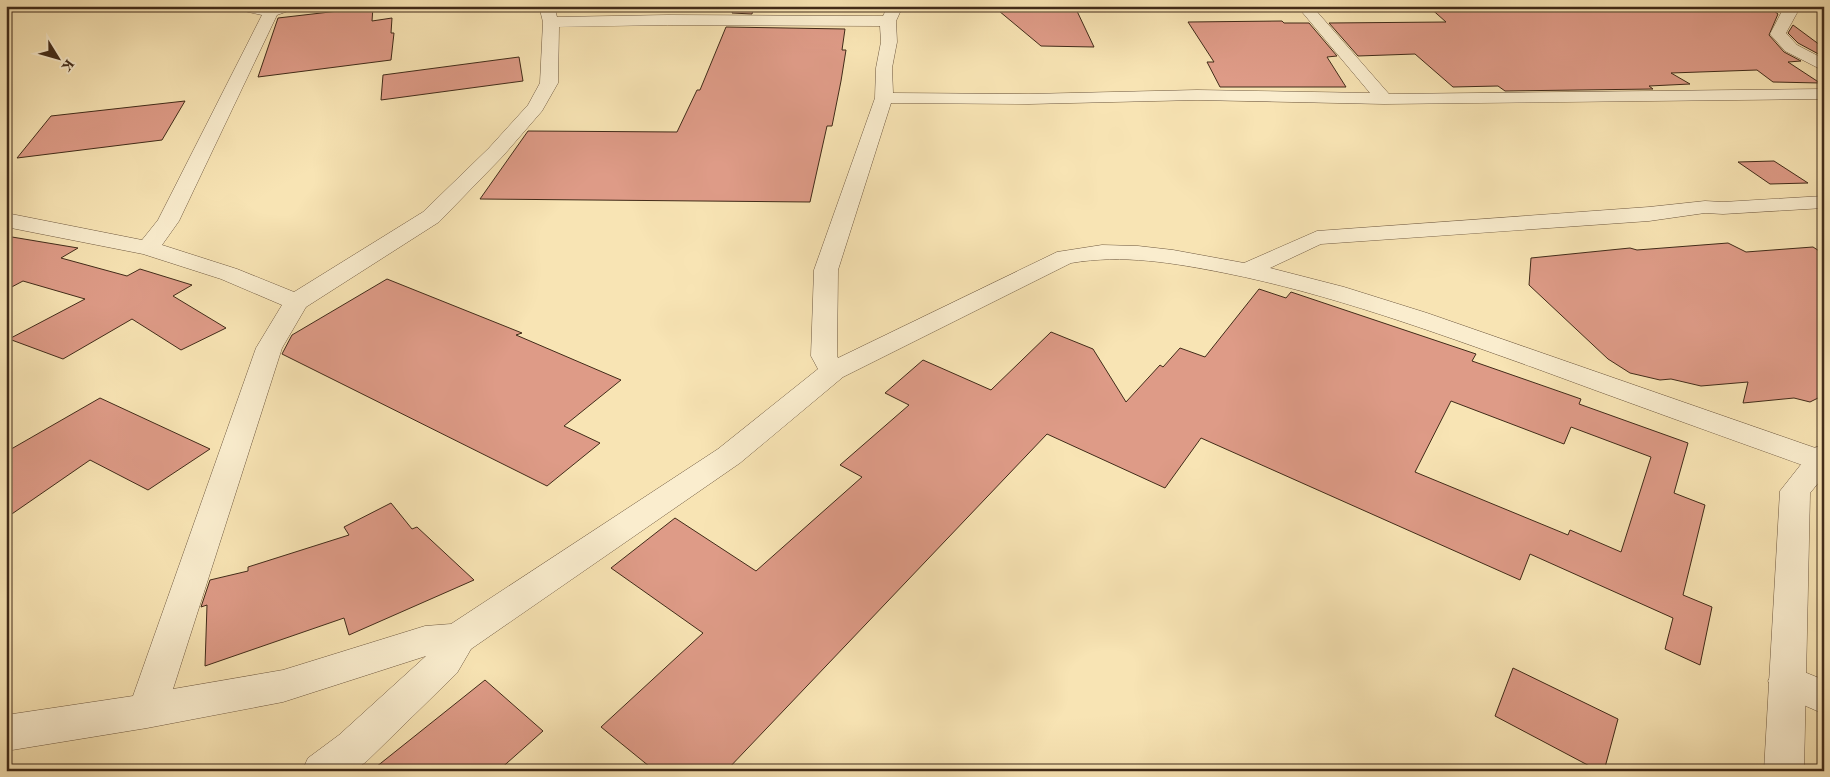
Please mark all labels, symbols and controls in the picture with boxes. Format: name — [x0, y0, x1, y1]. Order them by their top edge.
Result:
north arrow — [32, 32, 82, 82]
text: K — [58, 56, 79, 76]

